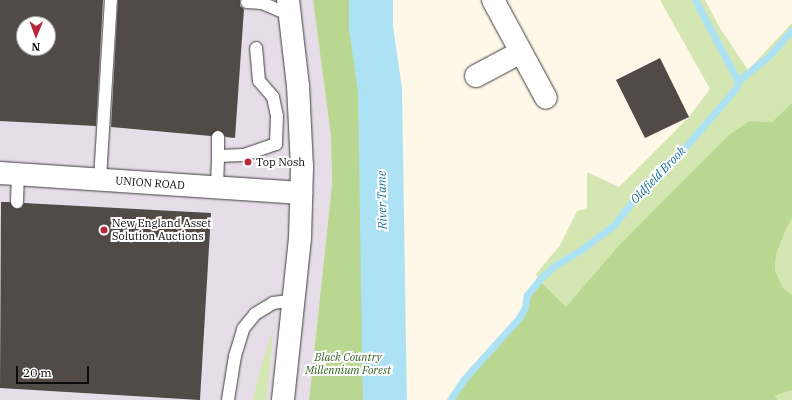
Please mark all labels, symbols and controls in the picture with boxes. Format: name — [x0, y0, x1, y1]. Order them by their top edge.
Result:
north arrow — [16, 16, 56, 56]
text: N — [31, 40, 40, 54]
water label: Oldfield Brook — [627, 144, 689, 206]
place label: Top Nosh — [256, 155, 305, 169]
marker: Top Nosh — [243, 157, 253, 167]
water label: River Tame — [374, 171, 390, 229]
street label: UNION ROAD — [115, 174, 185, 192]
place label: New England Asset Solution Auctions — [112, 217, 211, 243]
marker: New England Asset Solution Auctions — [99, 225, 109, 235]
park label: Black Country Millennium Forest — [305, 351, 391, 377]
scale bar — [18, 358, 91, 384]
text: 20 m — [23, 365, 52, 380]

